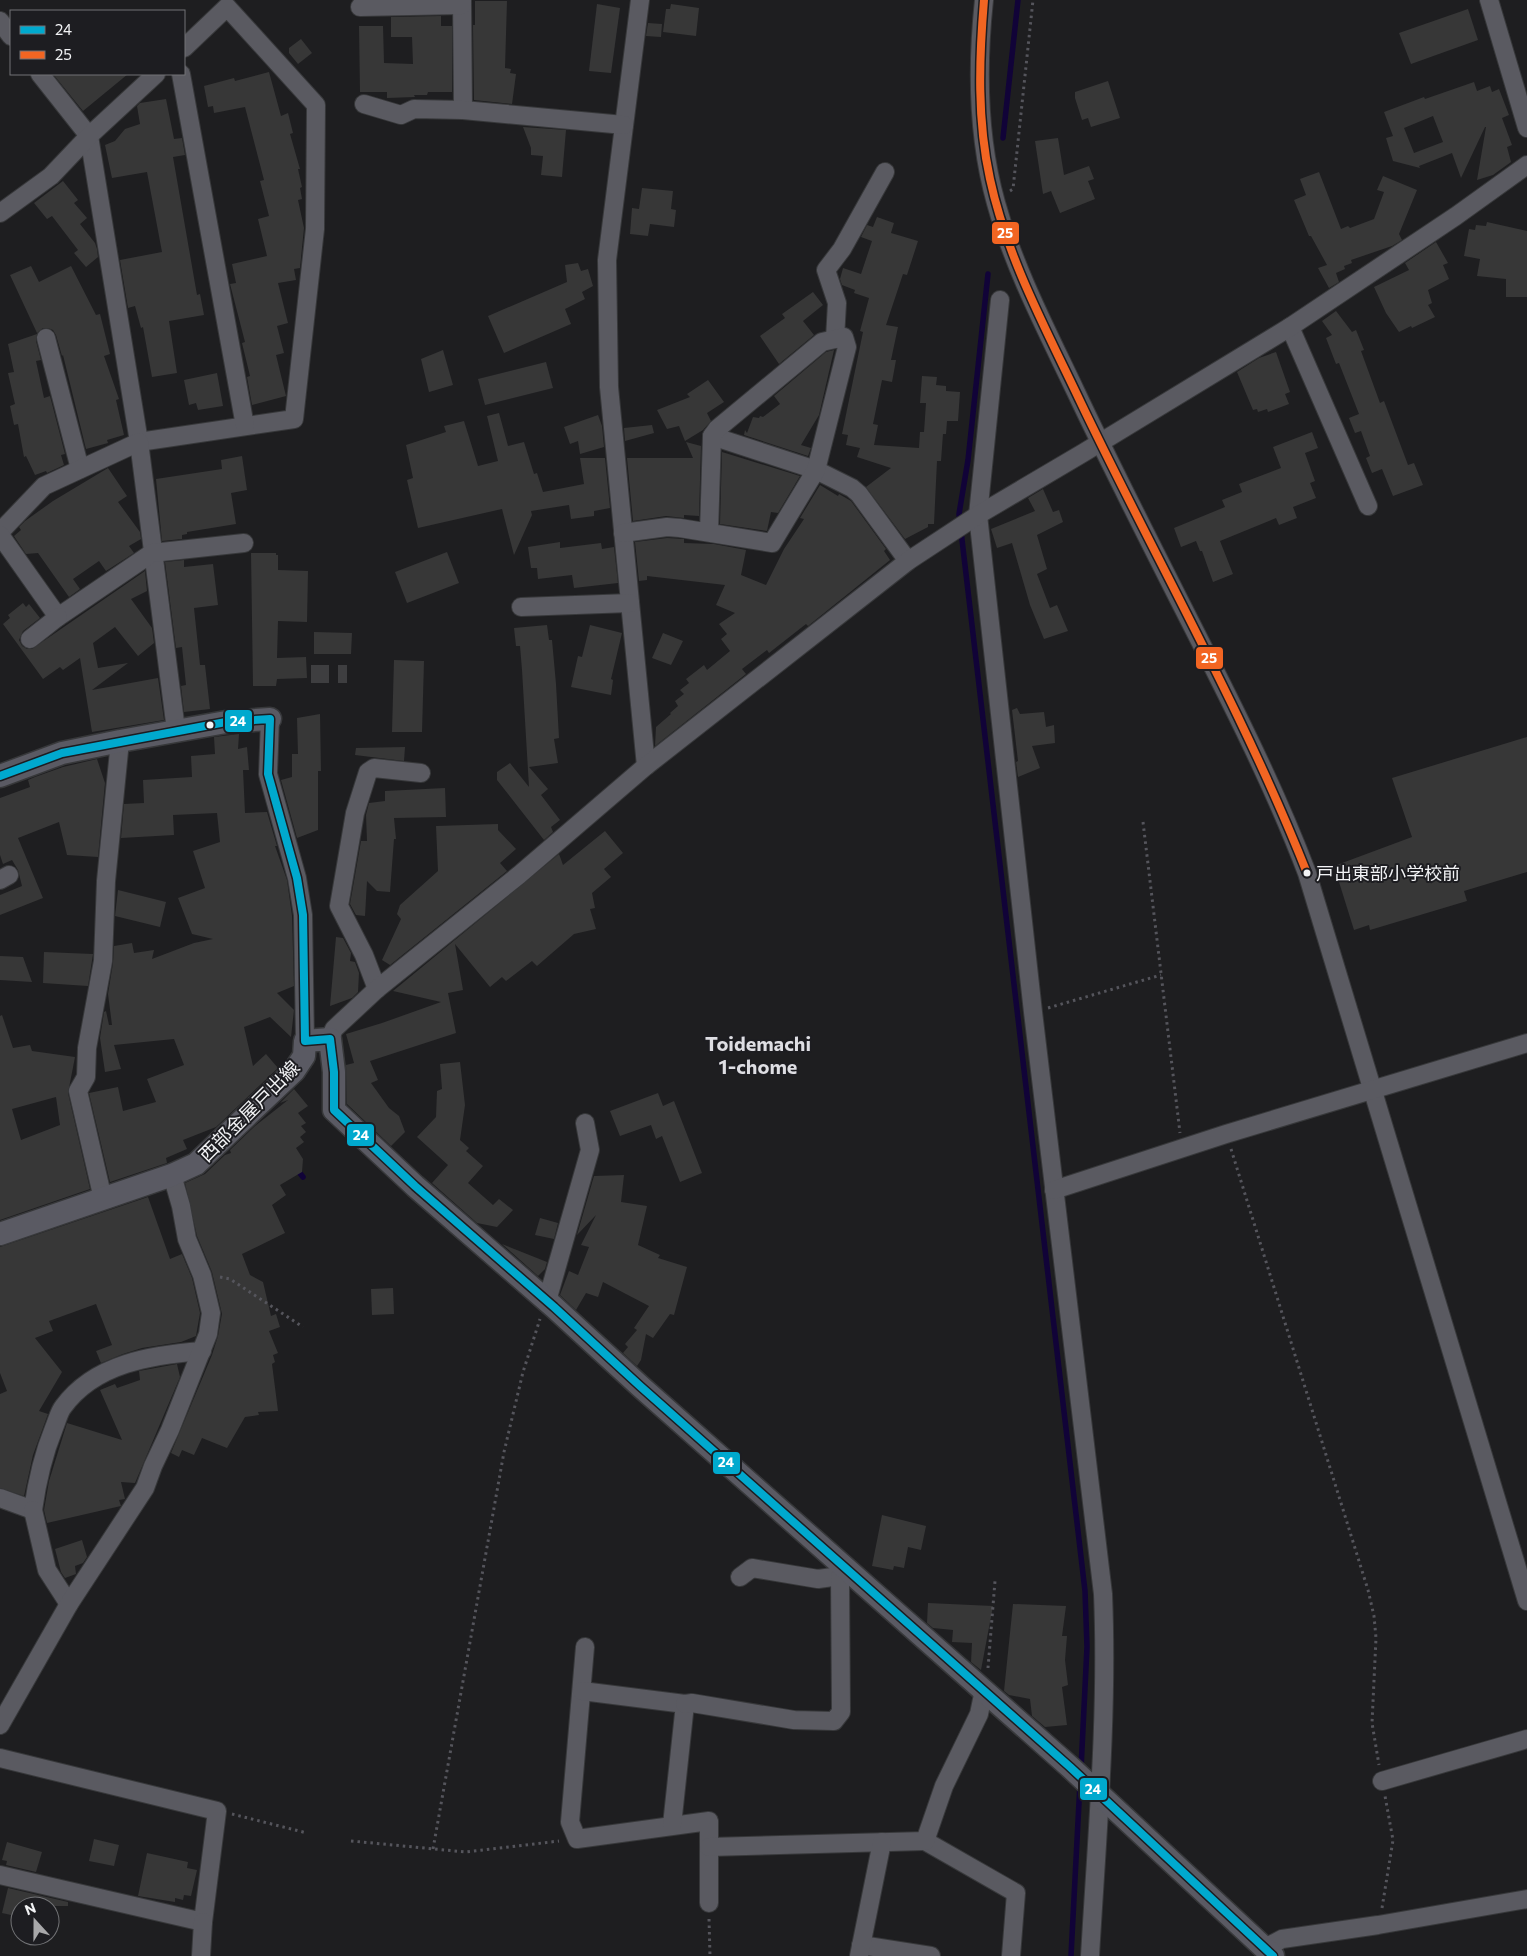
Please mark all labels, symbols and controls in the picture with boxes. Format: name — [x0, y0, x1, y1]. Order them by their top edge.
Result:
legend — [10, 10, 185, 75]
text: 24 — [55, 20, 72, 38]
text: 25 — [55, 45, 72, 63]
line badge: 25 — [991, 221, 1020, 245]
text: 25 — [997, 224, 1013, 241]
line badge: 25 — [1195, 646, 1224, 670]
text: 25 — [1201, 649, 1217, 666]
line badge: 24 — [224, 709, 253, 733]
text: 24 — [230, 712, 247, 729]
unlabelled marker — [205, 720, 215, 730]
place label: 戸出東部小学校前 — [1316, 862, 1460, 884]
marker: 戸出東部小学校前 — [1302, 868, 1312, 878]
district label: Toidemachi 1-chome — [705, 1031, 811, 1078]
street label: 西部金屋戸出線 — [193, 1055, 304, 1166]
line badge: 24 — [346, 1123, 375, 1147]
text: 24 — [353, 1126, 370, 1143]
line badge: 24 — [712, 1451, 741, 1475]
text: 24 — [718, 1453, 735, 1470]
line badge: 24 — [1079, 1777, 1108, 1801]
text: 24 — [1085, 1780, 1102, 1797]
north arrow — [10, 1896, 60, 1946]
text: N — [22, 1899, 38, 1918]

